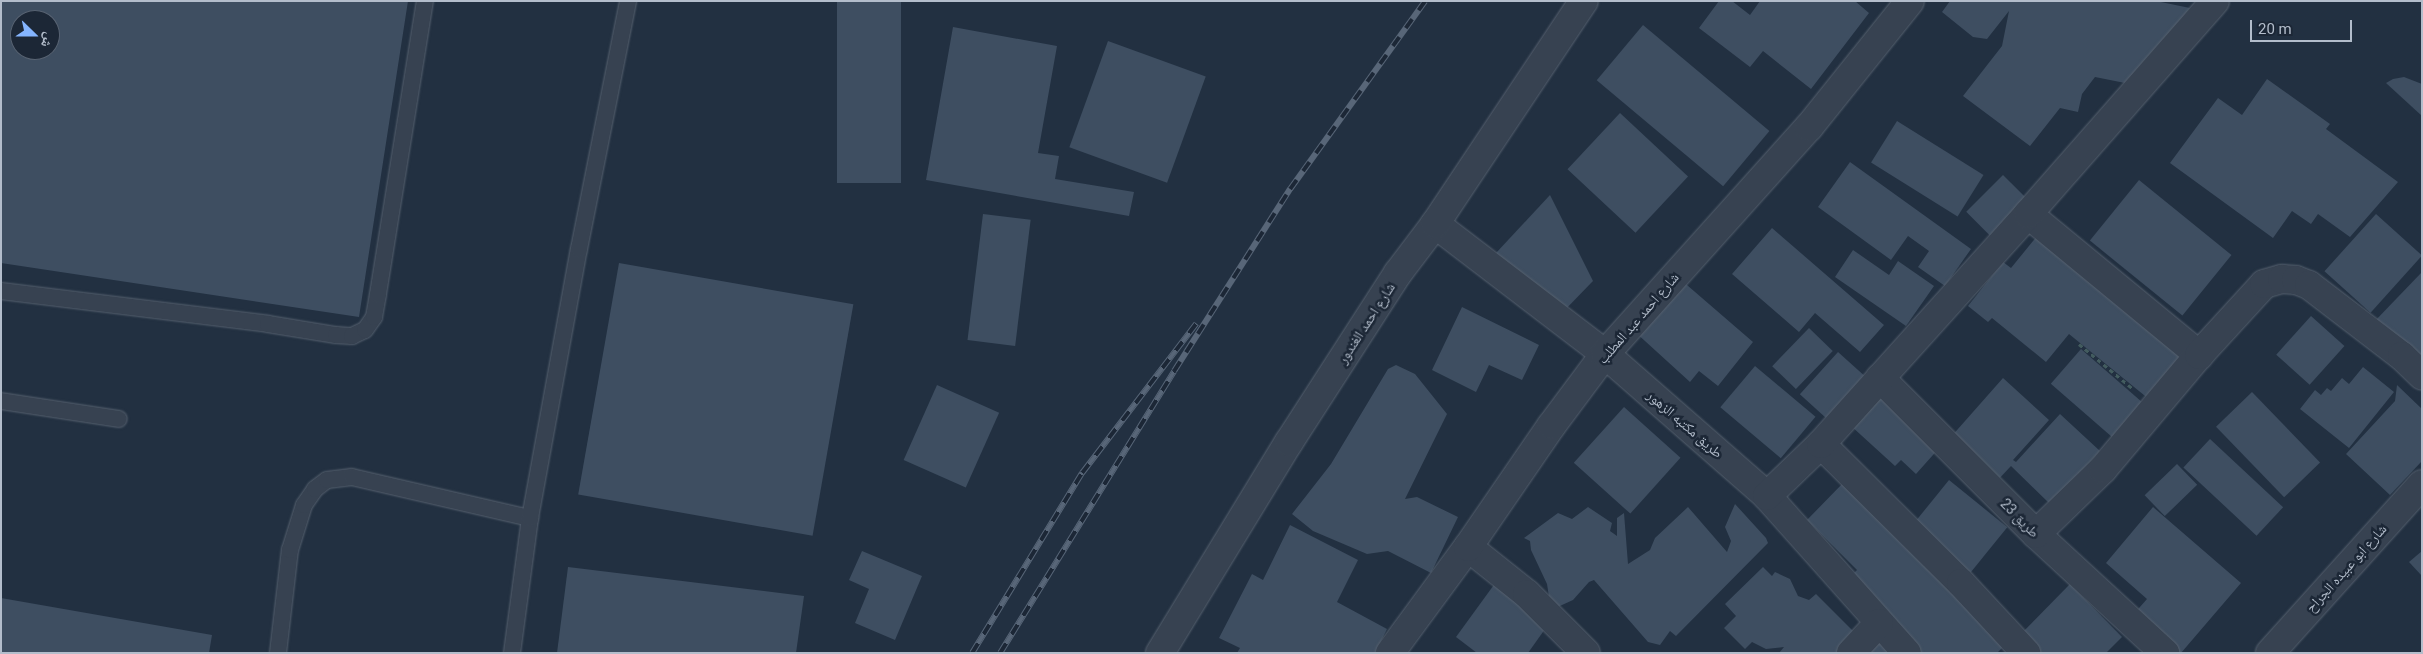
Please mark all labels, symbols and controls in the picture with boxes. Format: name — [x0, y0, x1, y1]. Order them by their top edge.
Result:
north arrow — [10, 10, 60, 60]
scale bar — [2253, 10, 2356, 42]
text: 20 m — [2258, 20, 2292, 38]
text: ش — [38, 30, 58, 50]
street label: شارع احمد عبد المطلب — [1594, 269, 1682, 367]
street label: شارع احمد الغندور — [1334, 279, 1398, 367]
street label: طريق مكتبه الزهور — [1644, 387, 1726, 461]
street label: طريق 23 — [1997, 495, 2043, 541]
street label: شارع ابو عبيده الجراح — [2302, 520, 2390, 616]

